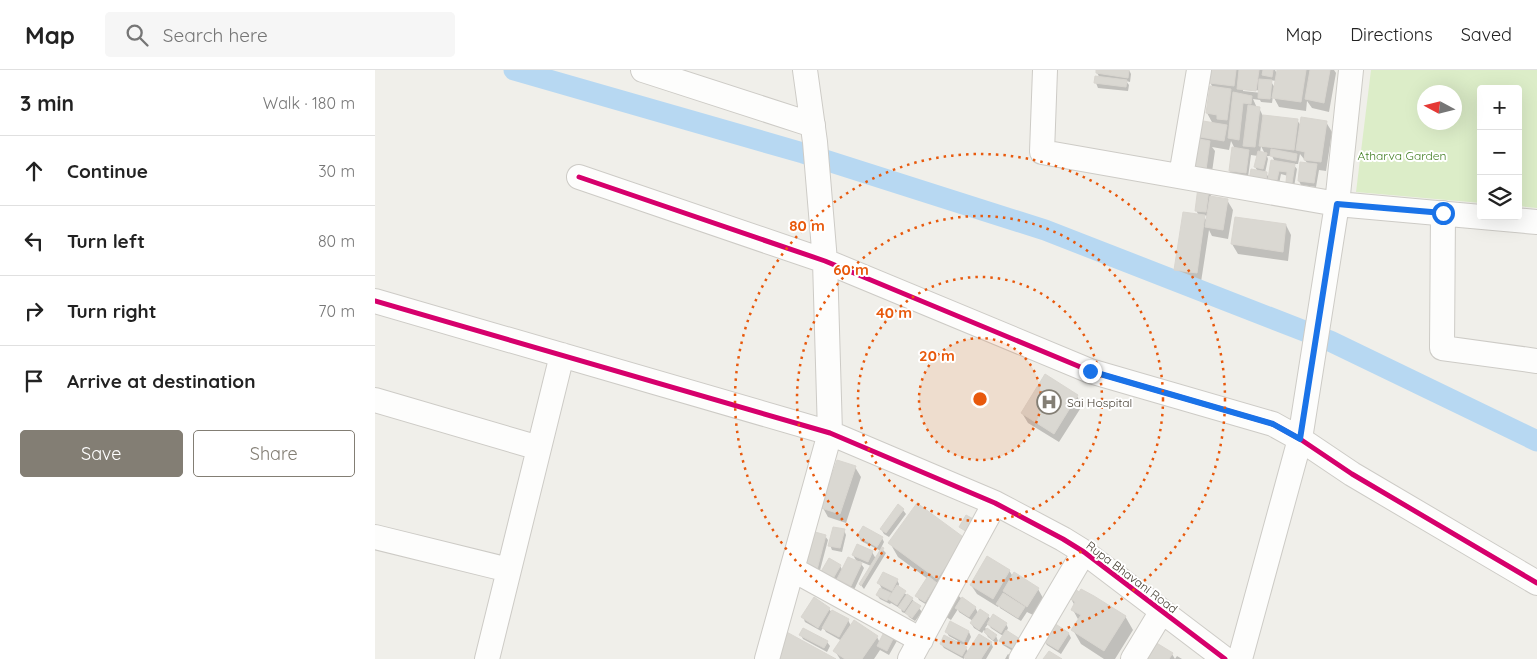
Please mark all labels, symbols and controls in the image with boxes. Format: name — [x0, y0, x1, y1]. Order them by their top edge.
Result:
search box — [105, 12, 455, 57]
text: Map — [25, 20, 75, 50]
icon: search — [123, 21, 151, 49]
text: Search here — [163, 23, 268, 47]
text: Map — [1285, 23, 1322, 46]
text: Directions — [1350, 23, 1433, 46]
text: Saved — [1461, 23, 1512, 46]
north arrow — [1417, 85, 1462, 130]
map controls — [1477, 85, 1522, 220]
button: + — [1477, 85, 1522, 130]
text: 3 min — [20, 90, 74, 116]
text: Walk · 180 m — [263, 93, 355, 113]
button: − — [1477, 130, 1522, 175]
park label: Atharva Garden — [1357, 148, 1447, 163]
icon: ahead — [20, 157, 48, 185]
text: Continue — [67, 159, 148, 183]
text: 30 m — [318, 161, 355, 181]
button: layers — [1477, 175, 1522, 220]
route start — [1432, 202, 1455, 225]
text: 80 m — [789, 216, 825, 235]
icon: left — [20, 227, 48, 255]
text: Turn left — [67, 229, 145, 253]
text: 80 m — [318, 231, 355, 251]
text: 60 m — [833, 260, 869, 279]
icon: right — [20, 297, 48, 325]
text: Turn right — [67, 299, 156, 323]
text: 70 m — [318, 301, 355, 321]
text: 40 m — [876, 303, 912, 322]
text: 20 m — [919, 346, 955, 365]
route end — [1079, 360, 1102, 383]
icon: arrive — [20, 367, 48, 395]
text: Arrive at destination — [67, 369, 256, 393]
hospital icon: Sai Hospital — [1036, 389, 1062, 415]
centre of rings — [971, 390, 989, 408]
place label: Sai Hospital — [1067, 395, 1132, 410]
button: Save — [20, 430, 183, 477]
button: Share — [193, 430, 355, 477]
street label: Rupa Bhavani Road — [1083, 538, 1181, 616]

